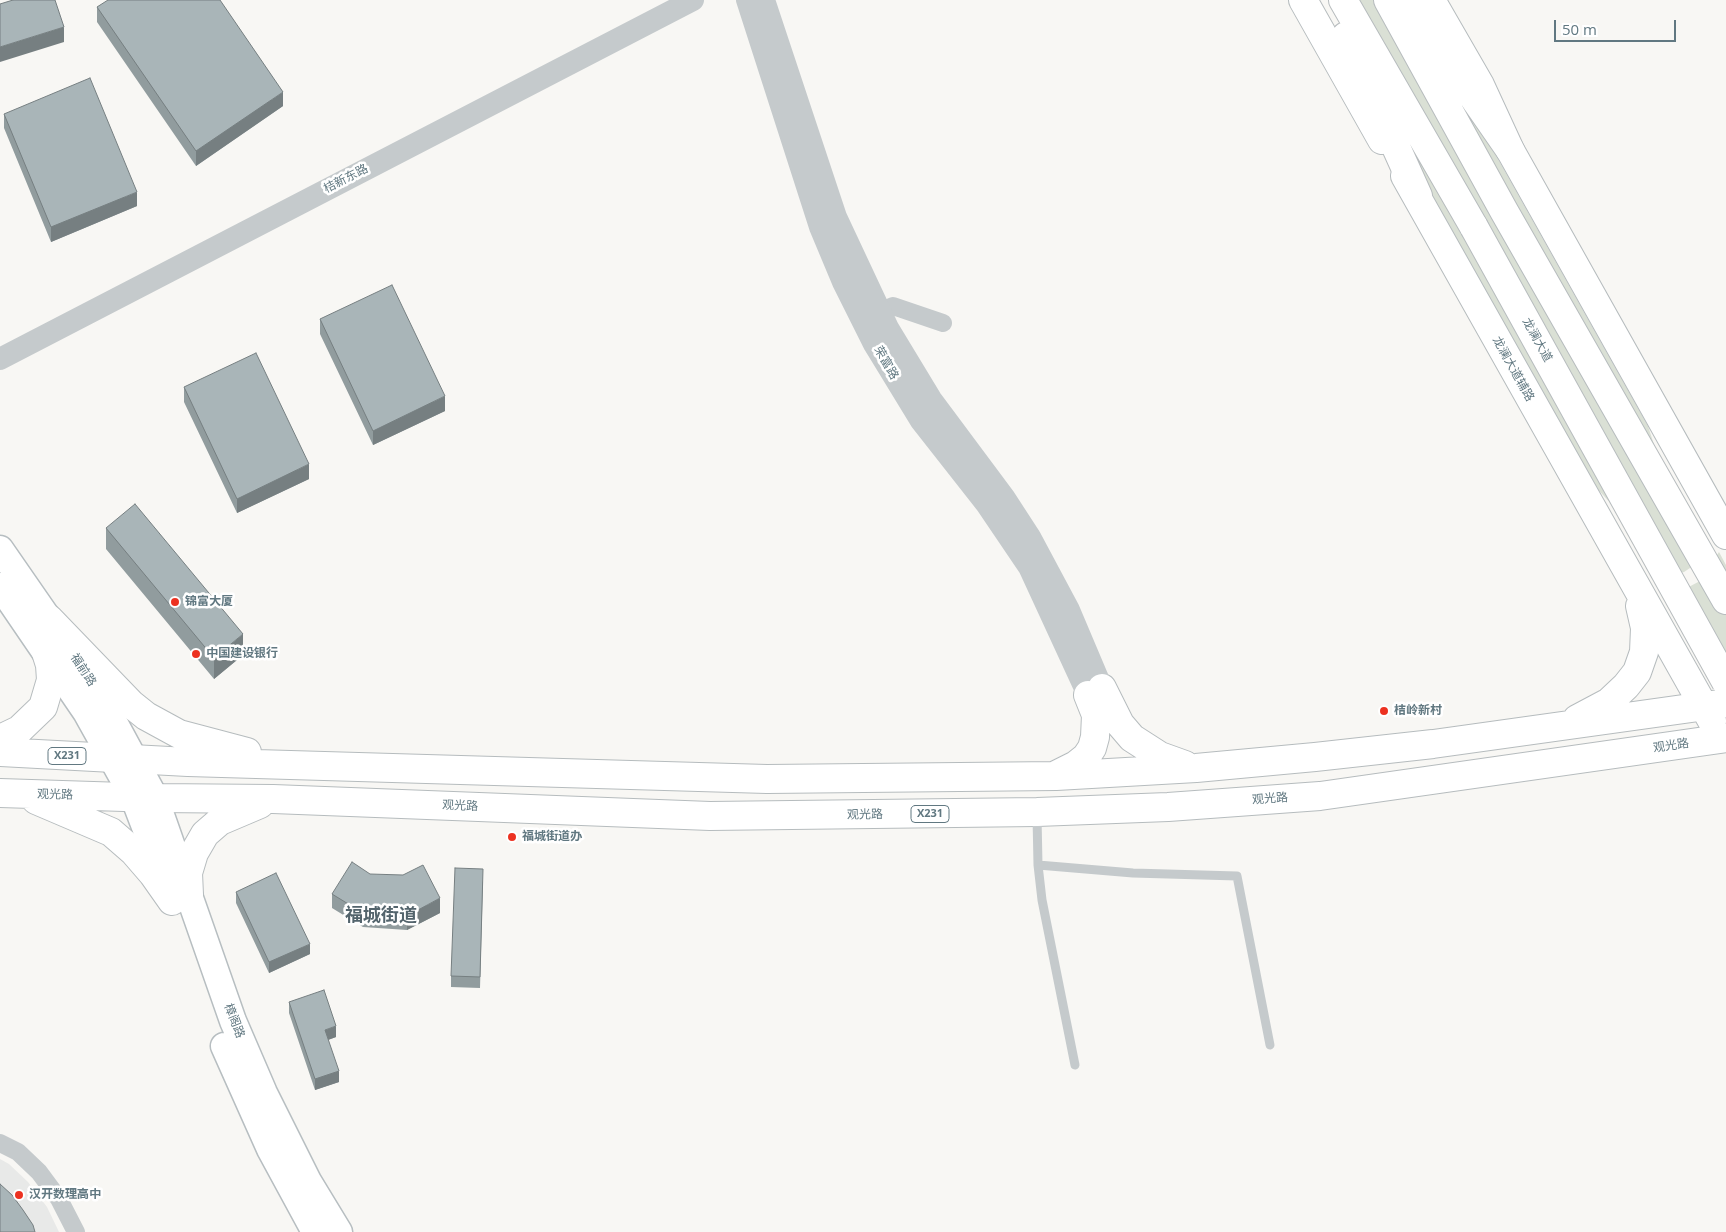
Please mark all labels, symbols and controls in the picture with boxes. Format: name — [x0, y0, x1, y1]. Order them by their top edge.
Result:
scale bar — [1556, 10, 1678, 42]
text: 50 m — [1562, 19, 1597, 39]
street label: 桔新东路 — [321, 162, 371, 196]
street label: 龙澜大道 — [1519, 316, 1555, 364]
street label: 龙澜大道辅路 — [1489, 334, 1537, 404]
street label: 荣富路 — [871, 344, 901, 382]
place label: 锦富大厦 — [185, 595, 233, 609]
marker: 锦富大厦 — [169, 596, 181, 608]
place label: 中国建设银行 — [206, 647, 278, 661]
marker: 中国建设银行 — [190, 648, 202, 660]
street label: 福前路 — [67, 651, 99, 689]
place label: 桔岭新村 — [1394, 704, 1442, 718]
marker: 桔岭新村 — [1378, 705, 1390, 717]
street label: 观光路 — [1652, 736, 1690, 756]
road number: X231 — [48, 748, 86, 764]
street label: 观光路 — [37, 787, 73, 803]
street label: 观光路 — [1252, 791, 1288, 807]
street label: 观光路 — [442, 798, 478, 814]
road number: X231 — [911, 806, 949, 822]
street label: 观光路 — [847, 807, 883, 823]
place label: 福城街道办 — [522, 830, 582, 844]
marker: 福城街道办 — [506, 831, 518, 843]
district label: 福城街道 — [345, 905, 417, 927]
street label: 樟阁路 — [221, 1002, 247, 1040]
place label: 汉开数理高中 — [29, 1188, 101, 1202]
marker: 汉开数理高中 — [13, 1189, 25, 1201]

